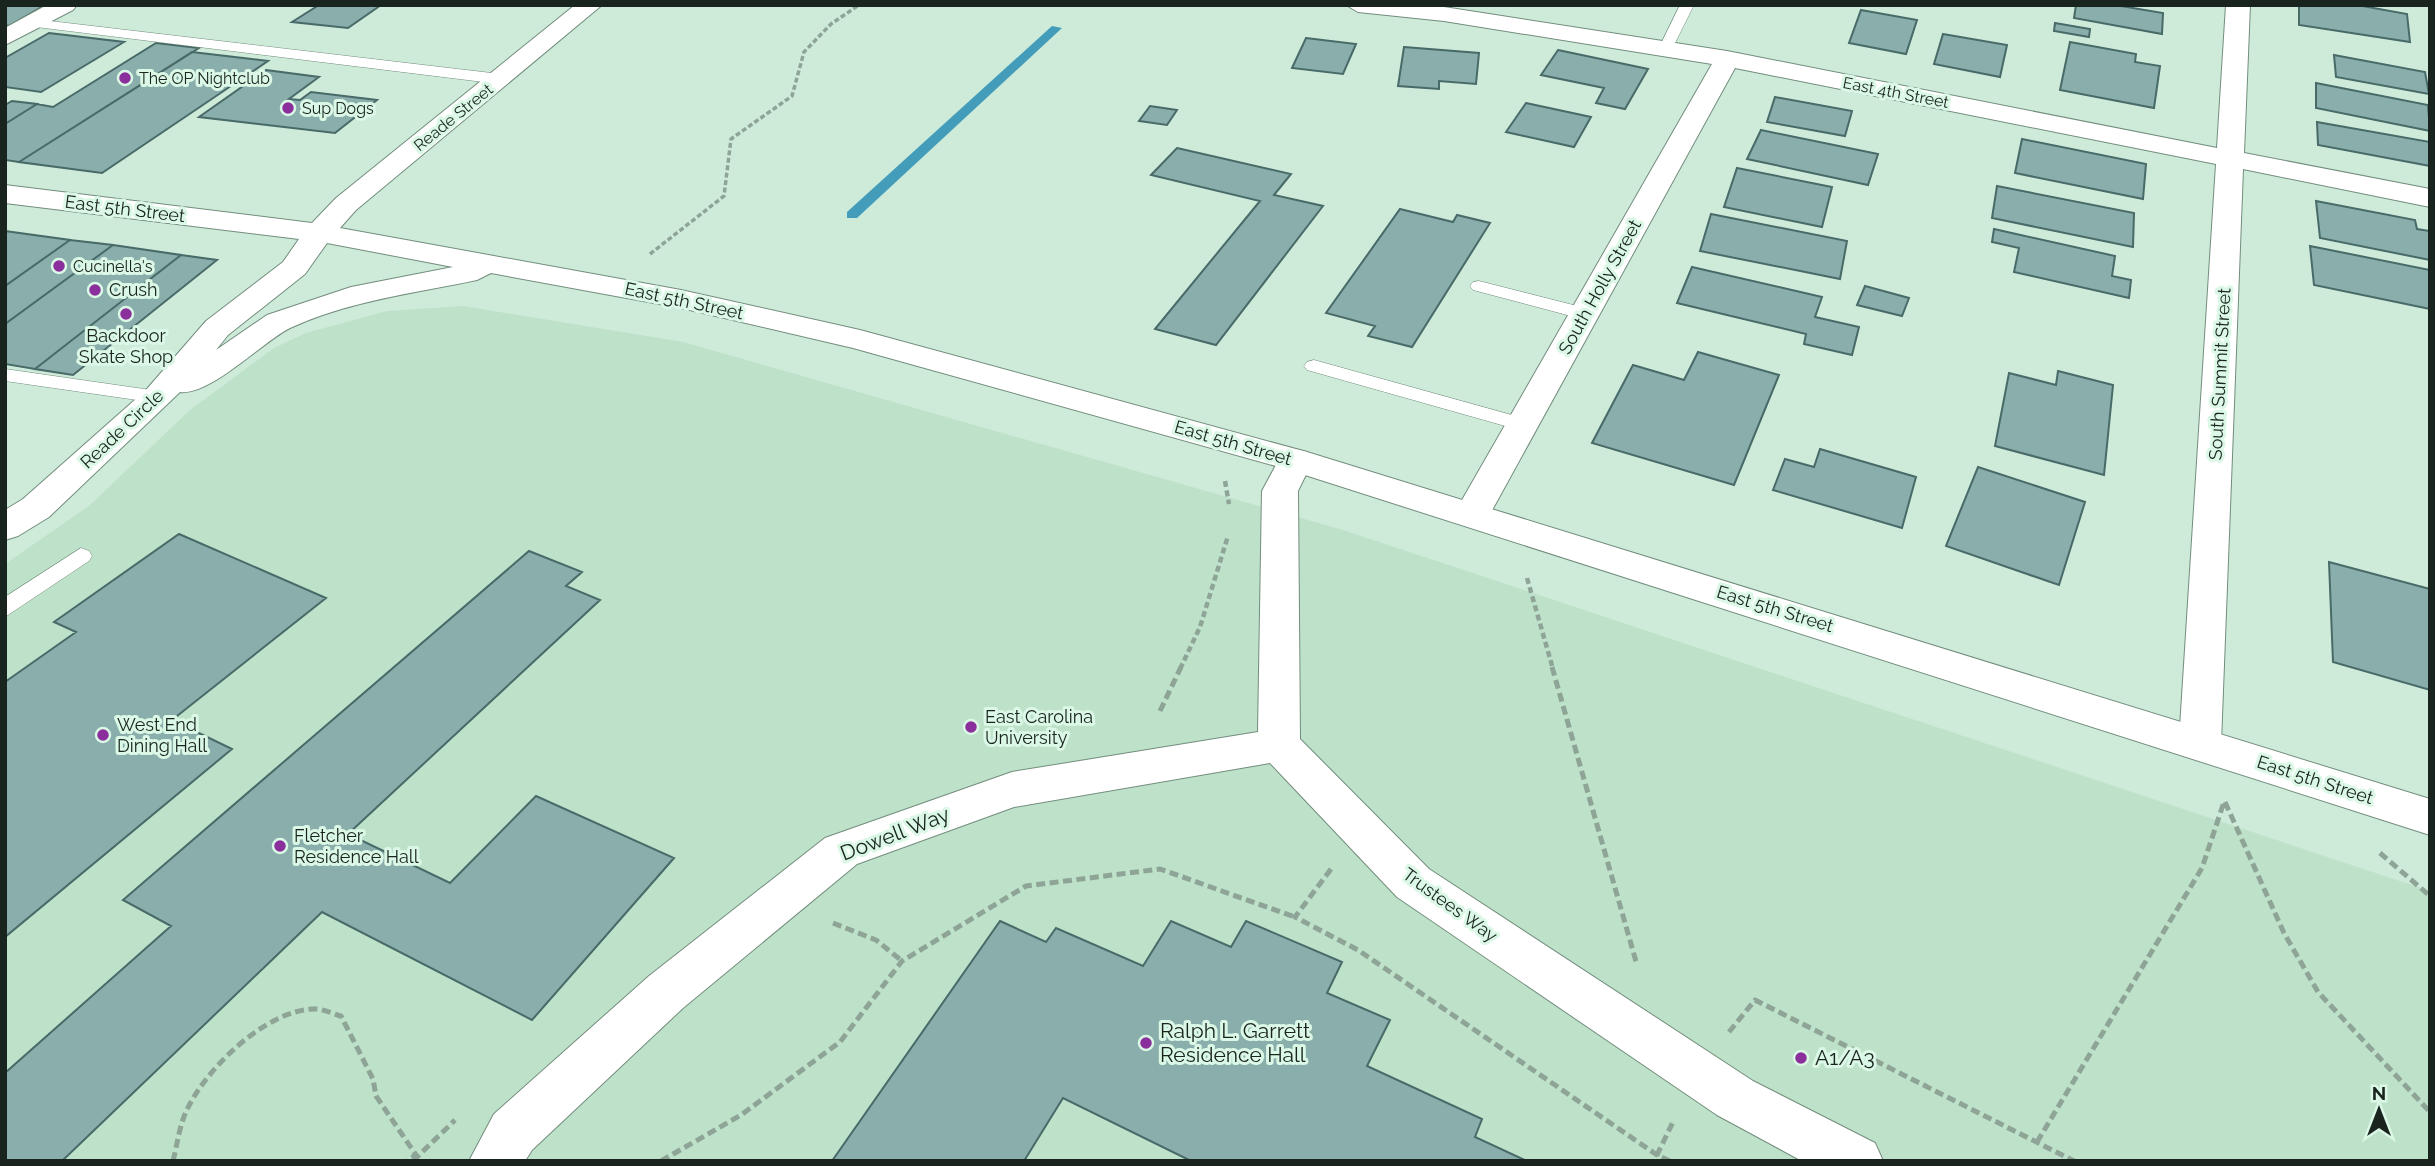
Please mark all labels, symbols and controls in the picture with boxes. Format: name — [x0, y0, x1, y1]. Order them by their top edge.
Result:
place label: The OP Nightclub — [139, 69, 270, 88]
marker: The OP Nightclub — [117, 70, 133, 86]
street label: East 4th Street — [1841, 73, 1951, 112]
street label: Reade Street — [410, 79, 497, 155]
place label: Sup Dogs — [302, 99, 374, 118]
marker: Sup Dogs — [280, 100, 296, 116]
street label: East 5th Street — [64, 191, 186, 226]
street label: South Holly Street — [1554, 216, 1645, 358]
place label: Cucinella's — [73, 257, 153, 276]
marker: Cucinella's — [51, 258, 67, 274]
street label: East 5th Street — [623, 278, 745, 323]
place label: Crush — [109, 279, 158, 300]
marker: Crush — [87, 282, 103, 298]
street label: South Summit Street — [2204, 287, 2235, 461]
marker: Backdoor Skate Shop — [118, 306, 134, 322]
place label: Backdoor Skate Shop — [79, 325, 173, 367]
street label: Reade Circle — [76, 385, 168, 472]
street label: East 5th Street — [1172, 416, 1294, 469]
street label: East 5th Street — [1714, 581, 1836, 636]
place label: East Carolina University — [985, 706, 1093, 748]
place label: West End Dining Hall — [117, 714, 207, 756]
marker: East Carolina University — [963, 719, 979, 735]
marker: West End Dining Hall — [95, 727, 111, 743]
street label: East 5th Street — [2254, 751, 2376, 808]
street label: Dowell Way — [837, 801, 953, 866]
place label: Fletcher Residence Hall — [294, 825, 419, 867]
marker: Fletcher Residence Hall — [272, 838, 288, 854]
street label: Trustees Way — [1399, 863, 1502, 946]
place label: Ralph L. Garrett Residence Hall — [1160, 1018, 1310, 1067]
marker: Ralph L. Garrett Residence Hall — [1138, 1035, 1154, 1051]
place label: A1/A3 — [1815, 1045, 1875, 1070]
marker: A1/A3 — [1793, 1050, 1809, 1066]
north arrow — [2344, 1075, 2414, 1145]
text: N — [2372, 1082, 2386, 1104]

